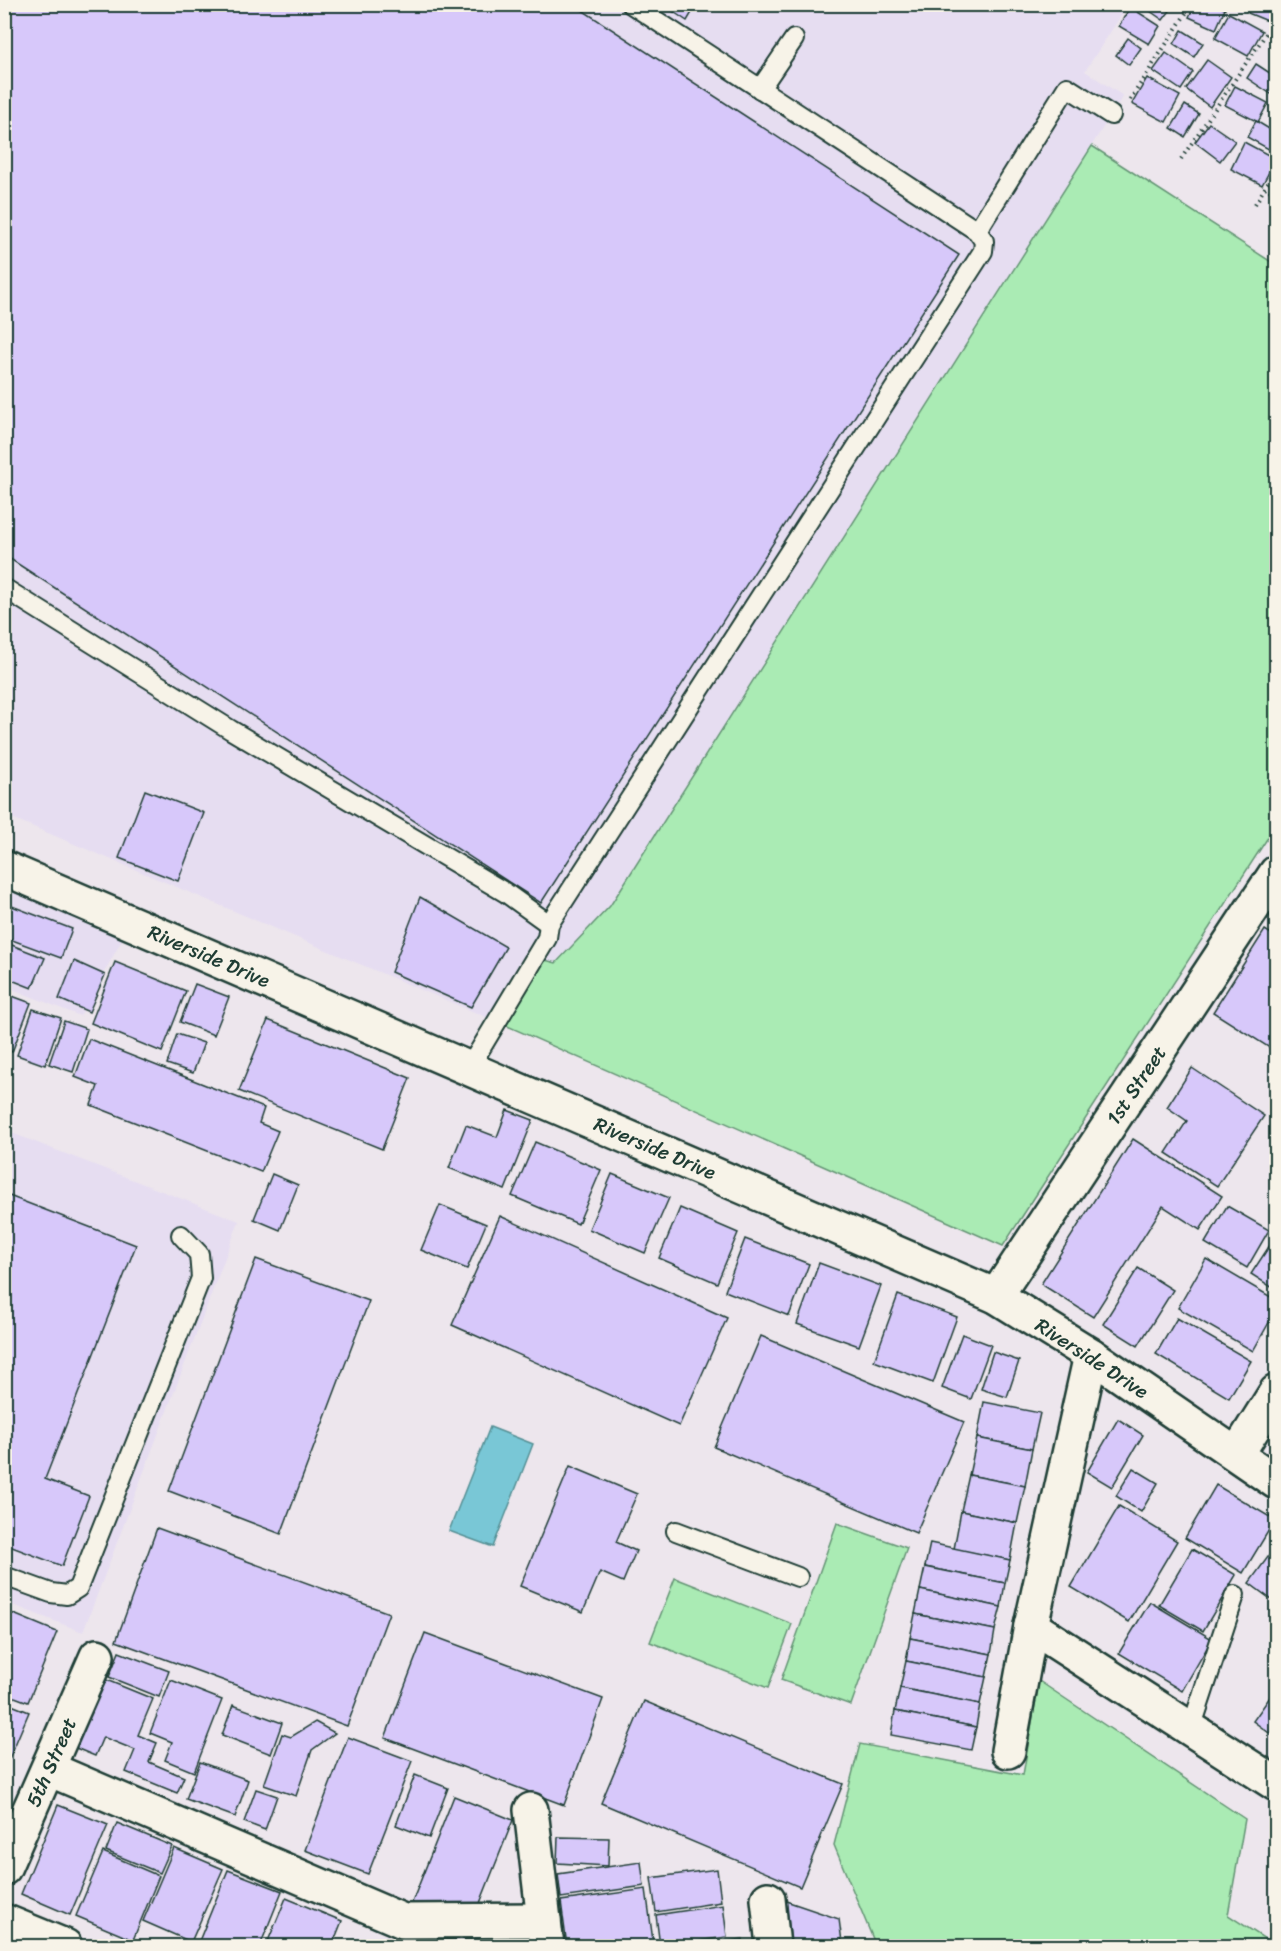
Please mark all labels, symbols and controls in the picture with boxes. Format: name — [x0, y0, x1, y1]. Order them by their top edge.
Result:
street label: Riverside Drive — [142, 915, 276, 998]
street label: 1st Street — [1097, 1038, 1176, 1132]
street label: Riverside Drive — [588, 1107, 722, 1190]
street label: Riverside Drive — [1028, 1308, 1156, 1409]
street label: 5th Street — [16, 1712, 87, 1813]

